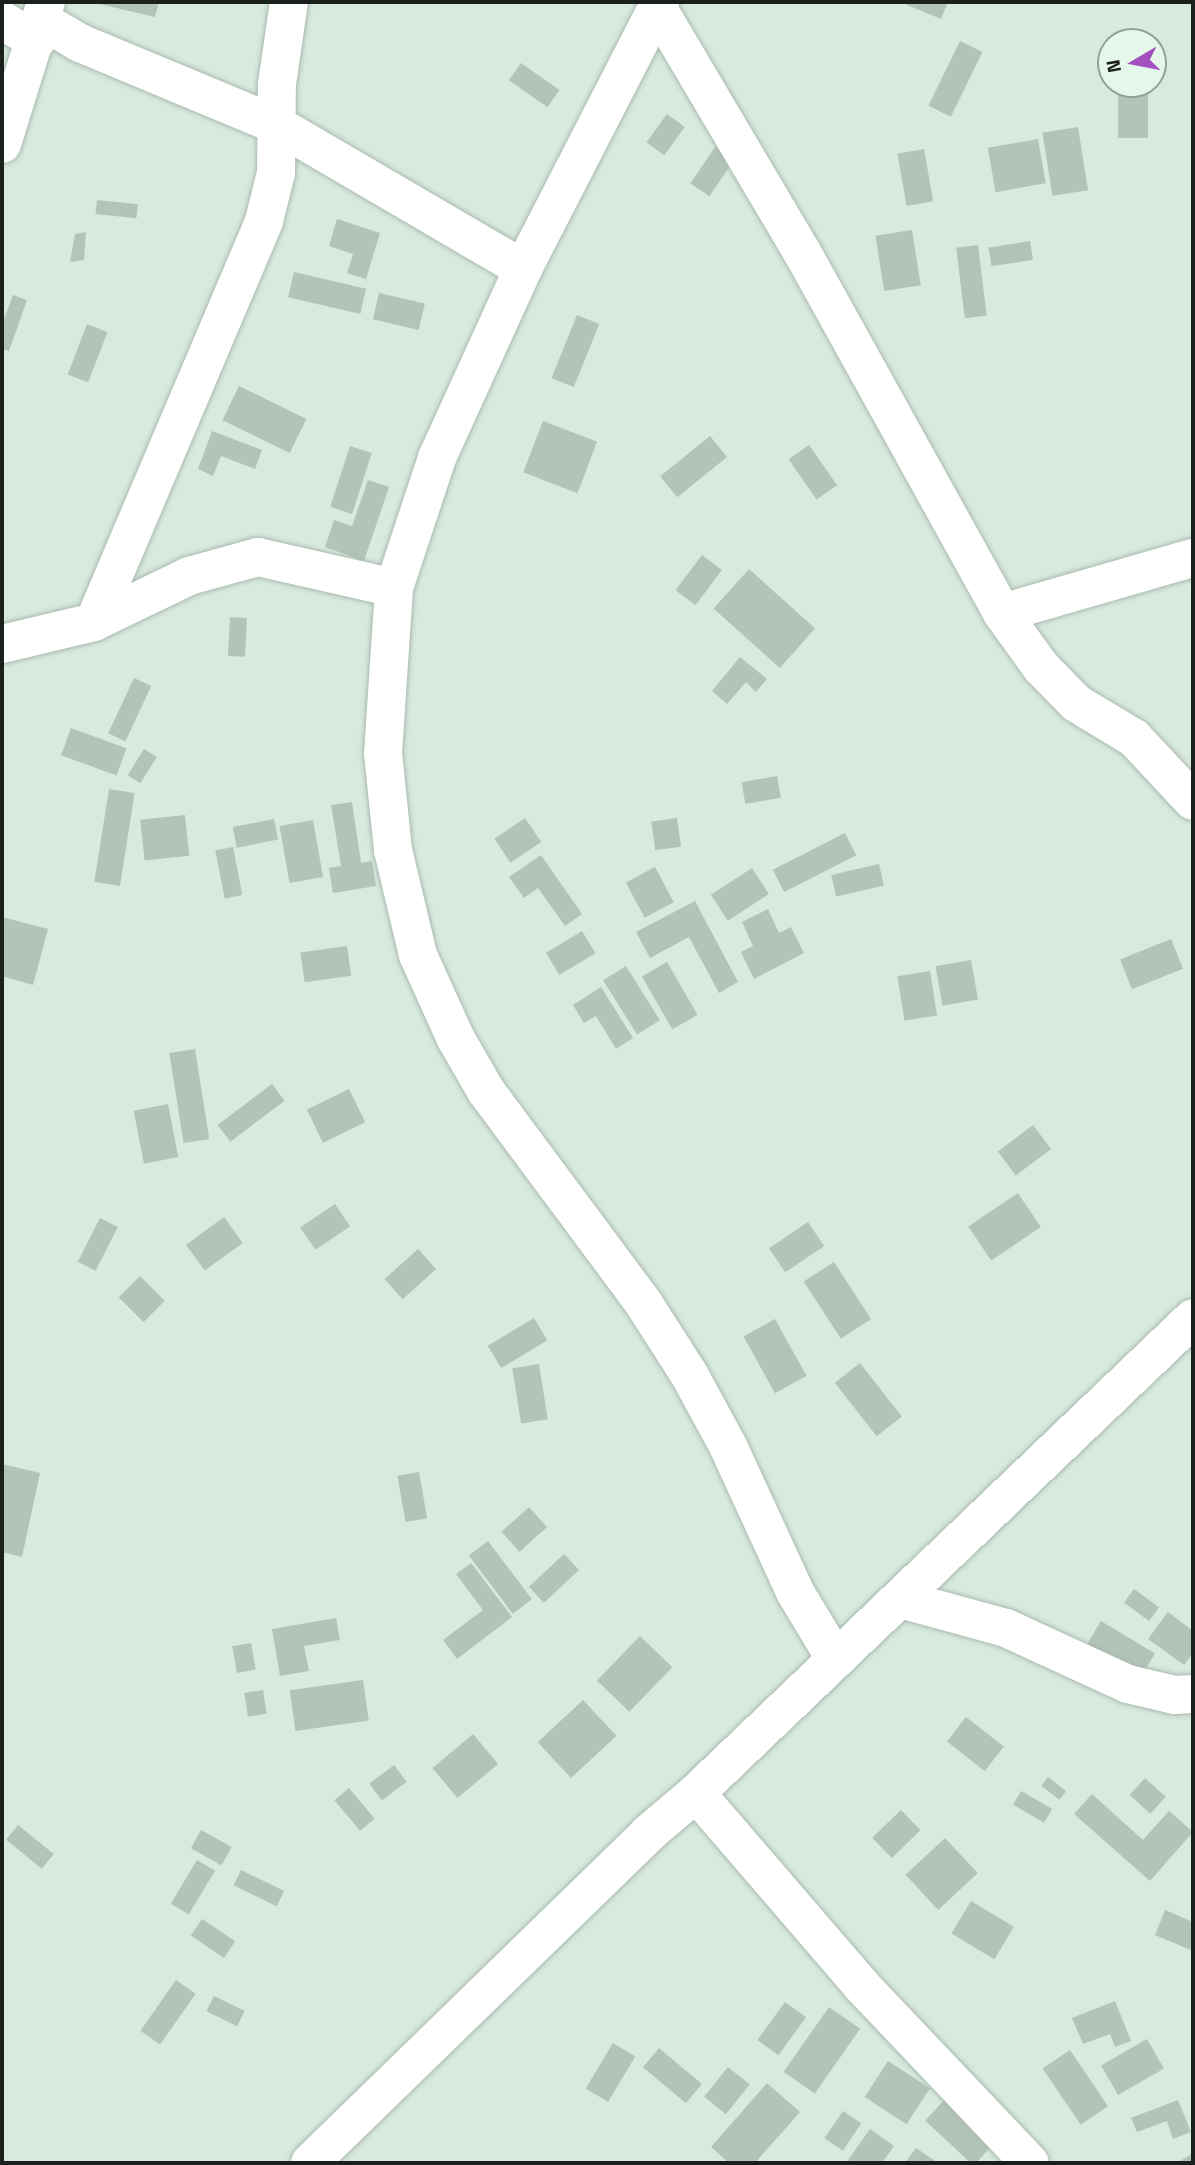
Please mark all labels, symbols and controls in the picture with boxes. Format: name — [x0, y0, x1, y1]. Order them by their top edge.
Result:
north arrow — [1097, 28, 1167, 98]
text: N — [1097, 57, 1128, 75]

